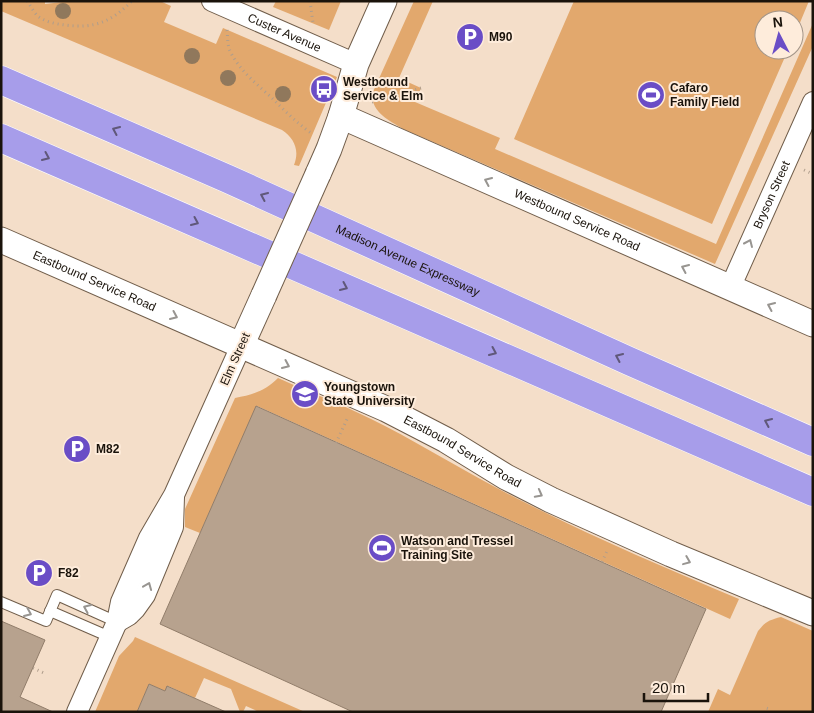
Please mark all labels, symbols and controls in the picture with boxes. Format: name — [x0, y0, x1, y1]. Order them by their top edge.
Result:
street label: Custer Avenue — [246, 10, 323, 55]
north arrow — [754, 10, 804, 60]
text: N — [772, 14, 784, 31]
parking icon: M90 — [455, 22, 485, 52]
place label: M90 — [489, 30, 513, 44]
bus stop icon: Westbound Service & Elm — [309, 74, 339, 104]
place label: Westbound Service & Elm — [343, 75, 423, 103]
sports icon: Cafaro Family Field — [636, 80, 666, 110]
place label: Cafaro Family Field — [670, 81, 739, 109]
one-way arrow — [112, 125, 121, 136]
one-way arrow — [41, 151, 50, 162]
street label: Bryson Street — [750, 158, 793, 231]
one-way arrow — [484, 176, 493, 187]
street label: Westbound Service Road — [512, 186, 642, 254]
one-way arrow — [260, 191, 269, 202]
one-way arrow — [190, 216, 199, 227]
street label: Madison Avenue Expressway — [333, 222, 482, 299]
one-way arrow — [743, 239, 754, 248]
street label: Eastbound Service Road — [31, 248, 158, 314]
one-way arrow — [681, 263, 690, 274]
one-way arrow — [339, 280, 348, 291]
one-way arrow — [767, 301, 776, 312]
one-way arrow — [169, 310, 178, 320]
street label: Elm Street — [217, 330, 253, 387]
one-way arrow — [488, 345, 497, 356]
one-way arrow — [615, 352, 624, 363]
one-way arrow — [281, 359, 290, 370]
school or university icon: Youngstown State University — [290, 379, 320, 409]
place label: Youngstown State University — [324, 380, 415, 408]
street label: Eastbound Service Road — [401, 412, 523, 491]
one-way arrow — [764, 418, 773, 429]
parking icon: M82 — [62, 434, 92, 464]
place label: M82 — [96, 442, 120, 456]
one-way arrow — [534, 488, 543, 498]
sports icon: Watson and Tressel Training Site — [367, 533, 397, 563]
place label: Watson and Tressel Training Site — [401, 534, 513, 562]
one-way arrow — [683, 555, 691, 565]
parking icon: F82 — [24, 558, 54, 588]
place label: F82 — [58, 566, 79, 580]
one-way arrow — [142, 582, 153, 591]
one-way arrow — [83, 604, 92, 615]
one-way arrow — [23, 607, 32, 618]
scale bar — [644, 670, 708, 702]
text: 20 m — [652, 679, 685, 696]

